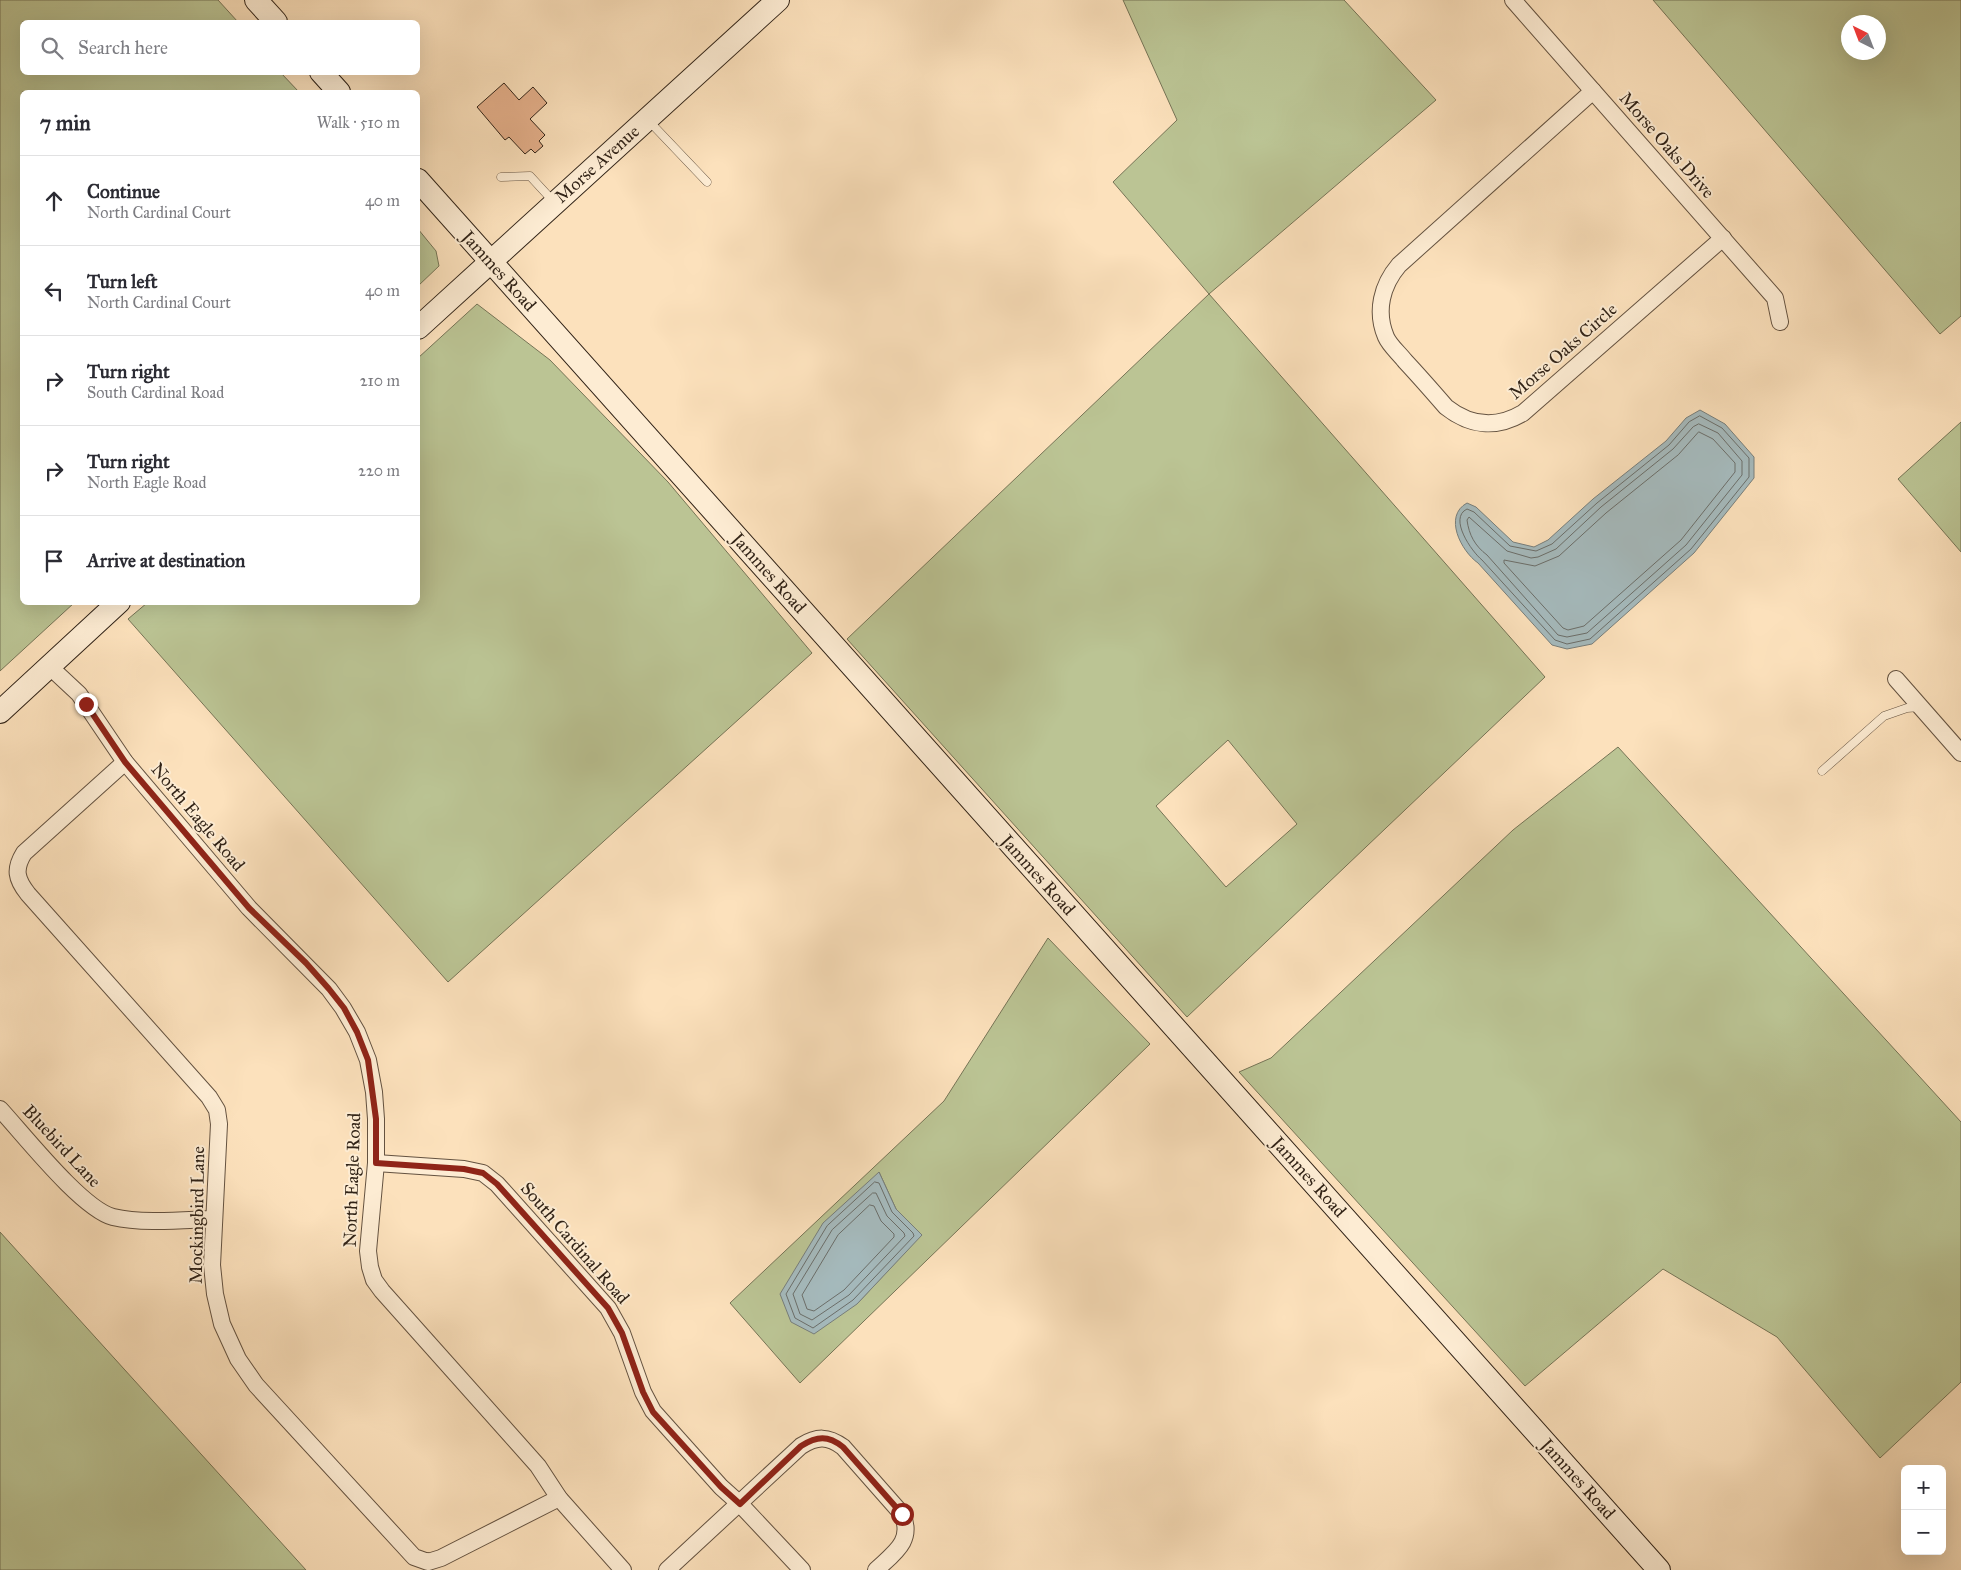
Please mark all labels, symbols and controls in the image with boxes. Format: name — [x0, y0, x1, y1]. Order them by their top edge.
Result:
north arrow — [1841, 15, 1886, 60]
search box — [20, 20, 420, 75]
icon: search — [38, 34, 66, 62]
text: Search here — [78, 36, 168, 59]
street label: Morse Oaks Drive — [1615, 87, 1719, 203]
text: 7 min — [40, 110, 91, 136]
text: Walk · 510 m — [317, 113, 400, 132]
street label: Morse Avenue — [550, 120, 644, 208]
text: Continue — [87, 180, 160, 203]
icon: ahead — [40, 187, 68, 215]
text: 40 m — [365, 191, 400, 210]
text: North Cardinal Court — [87, 203, 231, 222]
street label: Jammes Road — [455, 225, 541, 317]
text: Turn left — [87, 270, 157, 293]
icon: left — [40, 277, 68, 305]
text: 40 m — [365, 281, 400, 300]
text: North Cardinal Court — [87, 293, 231, 312]
street label: Morse Oaks Circle — [1504, 298, 1622, 404]
text: Turn right — [87, 360, 170, 383]
icon: right — [40, 367, 68, 395]
text: 210 m — [360, 371, 400, 390]
text: South Cardinal Road — [87, 383, 224, 402]
text: Turn right — [87, 450, 170, 473]
icon: right — [40, 457, 68, 485]
text: 220 m — [358, 461, 400, 480]
text: North Eagle Road — [87, 473, 207, 492]
street label: Jammes Road — [725, 527, 811, 619]
icon: arrive — [40, 547, 68, 575]
text: Arrive at destination — [87, 549, 245, 572]
route end — [75, 693, 98, 716]
street label: North Eagle Road — [146, 758, 250, 876]
street label: Jammes Road — [994, 829, 1080, 921]
street label: Bluebird Lane — [18, 1100, 106, 1192]
street label: North Eagle Road — [339, 1112, 366, 1248]
street label: Jammes Road — [1265, 1131, 1351, 1223]
street label: Mockingbird Lane — [185, 1146, 210, 1284]
street label: South Cardinal Road — [516, 1178, 634, 1308]
street label: Jammes Road — [1534, 1433, 1620, 1525]
map controls — [1901, 1465, 1946, 1555]
button: + — [1901, 1465, 1946, 1510]
route start — [891, 1503, 914, 1526]
button: − — [1901, 1510, 1946, 1555]

